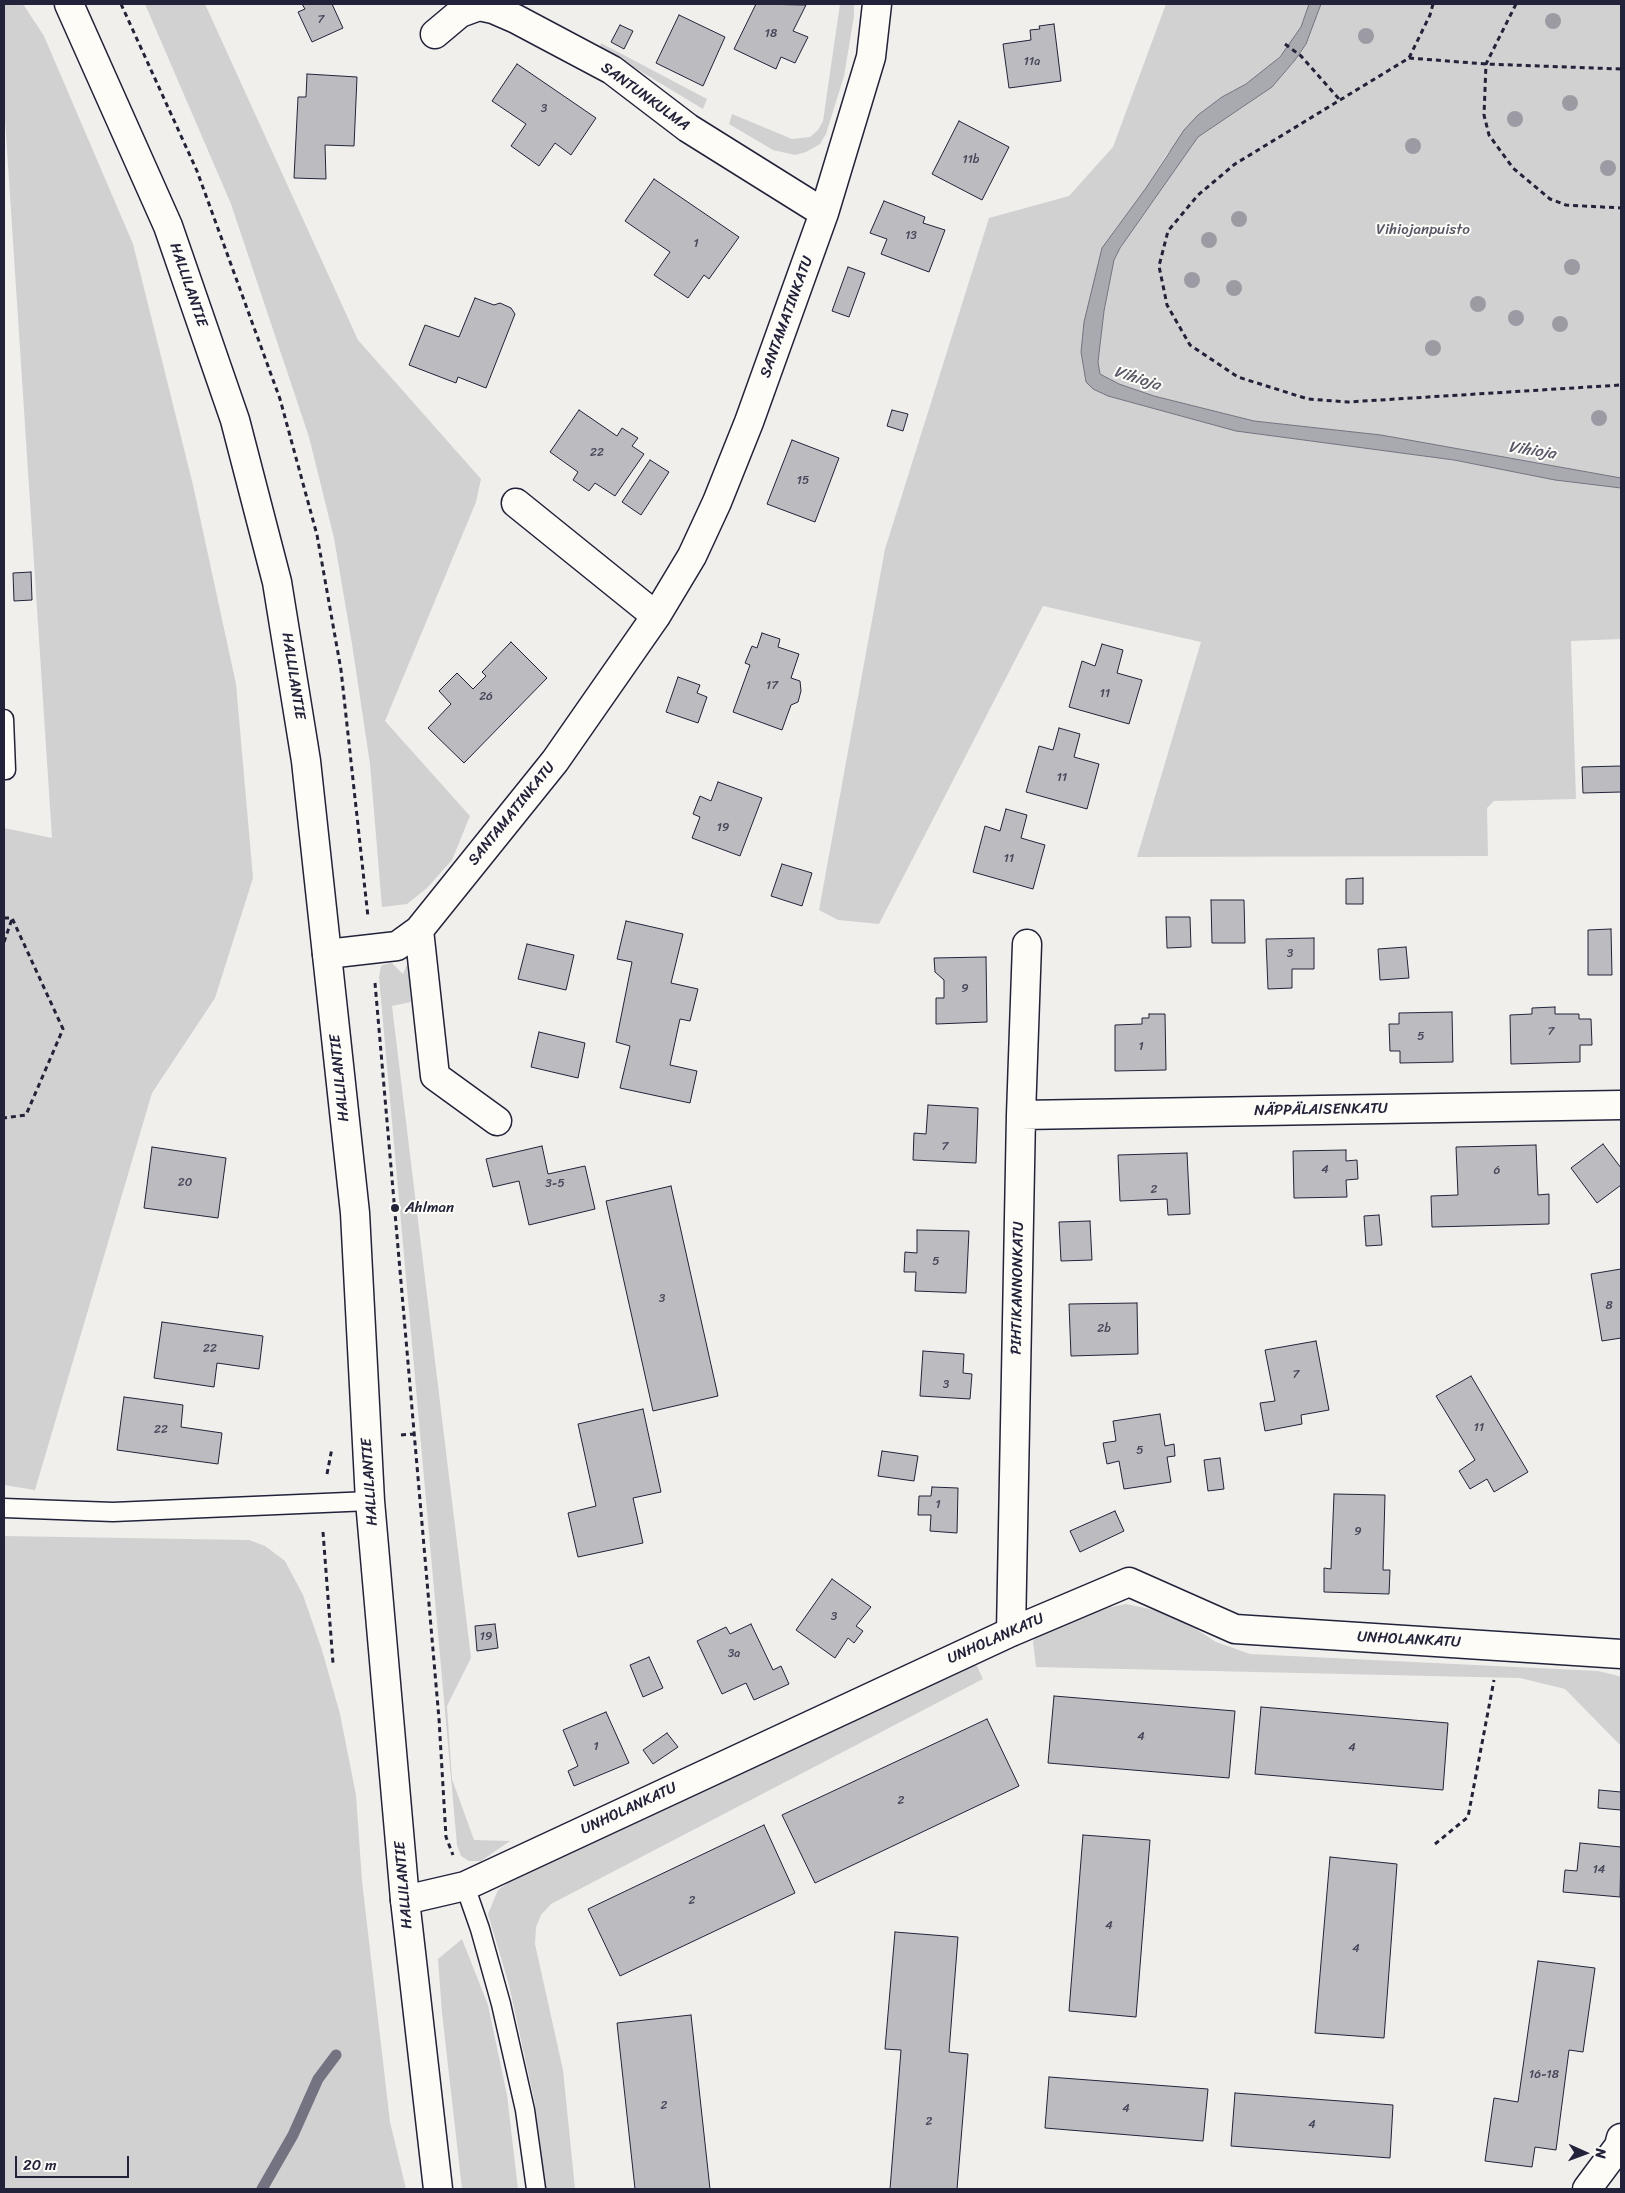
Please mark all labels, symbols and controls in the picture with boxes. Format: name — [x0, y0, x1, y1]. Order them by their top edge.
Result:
house number: 7 — [318, 13, 324, 27]
house number: 18 — [765, 27, 777, 41]
house number: 11a — [1024, 55, 1040, 69]
street label: SANTUNKULMA — [597, 59, 693, 135]
house number: 3 — [541, 102, 547, 116]
house number: 11b — [963, 153, 979, 167]
park label: Vihiojanpuisto — [1376, 221, 1470, 239]
house number: 13 — [905, 229, 917, 243]
house number: 1 — [693, 237, 699, 251]
street label: HALLILANTIE — [165, 241, 211, 329]
street label: SANTAMATINKATU — [757, 254, 817, 380]
water label: Vihioja — [1111, 362, 1163, 396]
water label: Vihioja — [1507, 438, 1557, 464]
house number: 22 — [590, 446, 604, 460]
house number: 15 — [797, 474, 809, 488]
street label: HALLILANTIE — [277, 631, 309, 721]
house number: 17 — [766, 679, 778, 693]
house number: 11 — [1100, 687, 1110, 701]
house number: 26 — [479, 690, 493, 704]
street label: SANTAMATINKATU — [465, 759, 559, 869]
house number: 11 — [1057, 771, 1067, 785]
house number: 19 — [717, 821, 729, 835]
house number: 11 — [1004, 852, 1014, 866]
house number: 3 — [1287, 947, 1293, 961]
house number: 9 — [961, 982, 969, 996]
house number: 7 — [1548, 1025, 1554, 1039]
house number: 5 — [1417, 1030, 1425, 1044]
street label: HALLILANTIE — [326, 1033, 354, 1123]
house number: 1 — [1138, 1040, 1144, 1054]
street label: NÄPPÄLAISENKATU — [1254, 1100, 1388, 1120]
house number: 7 — [942, 1140, 948, 1154]
house number: 4 — [1321, 1163, 1329, 1177]
house number: 6 — [1494, 1164, 1500, 1178]
house number: 20 — [178, 1176, 192, 1190]
house number: 3-5 — [545, 1177, 565, 1191]
house number: 2 — [1151, 1183, 1157, 1197]
place label: Ahlman — [405, 1199, 454, 1217]
marker: Ahlman — [389, 1202, 401, 1214]
street label: PIHTIKANNONKATU — [1008, 1221, 1028, 1355]
house number: 5 — [932, 1255, 940, 1269]
house number: 3 — [659, 1292, 665, 1306]
house number: 8 — [1605, 1299, 1613, 1313]
house number: 2b — [1097, 1322, 1111, 1336]
house number: 22 — [203, 1342, 217, 1356]
house number: 7 — [1293, 1368, 1299, 1382]
house number: 3 — [943, 1378, 949, 1392]
house number: 11 — [1474, 1421, 1484, 1435]
house number: 22 — [154, 1423, 168, 1437]
street label: HALLILANTIE — [358, 1438, 382, 1526]
house number: 5 — [1136, 1444, 1144, 1458]
house number: 1 — [935, 1498, 941, 1512]
house number: 9 — [1354, 1525, 1362, 1539]
house number: 3 — [831, 1610, 837, 1624]
street label: UNHOLANKATU — [945, 1610, 1047, 1668]
street label: UNHOLANKATU — [1357, 1628, 1461, 1652]
house number: 19 — [480, 1630, 492, 1644]
house number: 3a — [728, 1647, 740, 1661]
house number: 4 — [1137, 1730, 1145, 1744]
house number: 1 — [593, 1740, 599, 1754]
house number: 4 — [1348, 1741, 1356, 1755]
street label: UNHOLANKATU — [578, 1779, 680, 1839]
house number: 2 — [898, 1794, 904, 1808]
street label: HALLILANTIE — [391, 1840, 417, 1930]
house number: 14 — [1593, 1863, 1605, 1877]
house number: 2 — [689, 1894, 695, 1908]
house number: 4 — [1105, 1919, 1113, 1933]
house number: 4 — [1352, 1942, 1360, 1956]
house number: 16-18 — [1529, 2068, 1559, 2082]
house number: 2 — [661, 2099, 667, 2113]
house number: 4 — [1122, 2102, 1130, 2116]
house number: 2 — [926, 2115, 932, 2129]
house number: 4 — [1308, 2118, 1316, 2132]
north arrow — [1560, 2128, 1610, 2178]
scale bar — [18, 2146, 131, 2178]
text: N — [1588, 2148, 1613, 2159]
text: 20 m — [23, 2152, 57, 2178]

